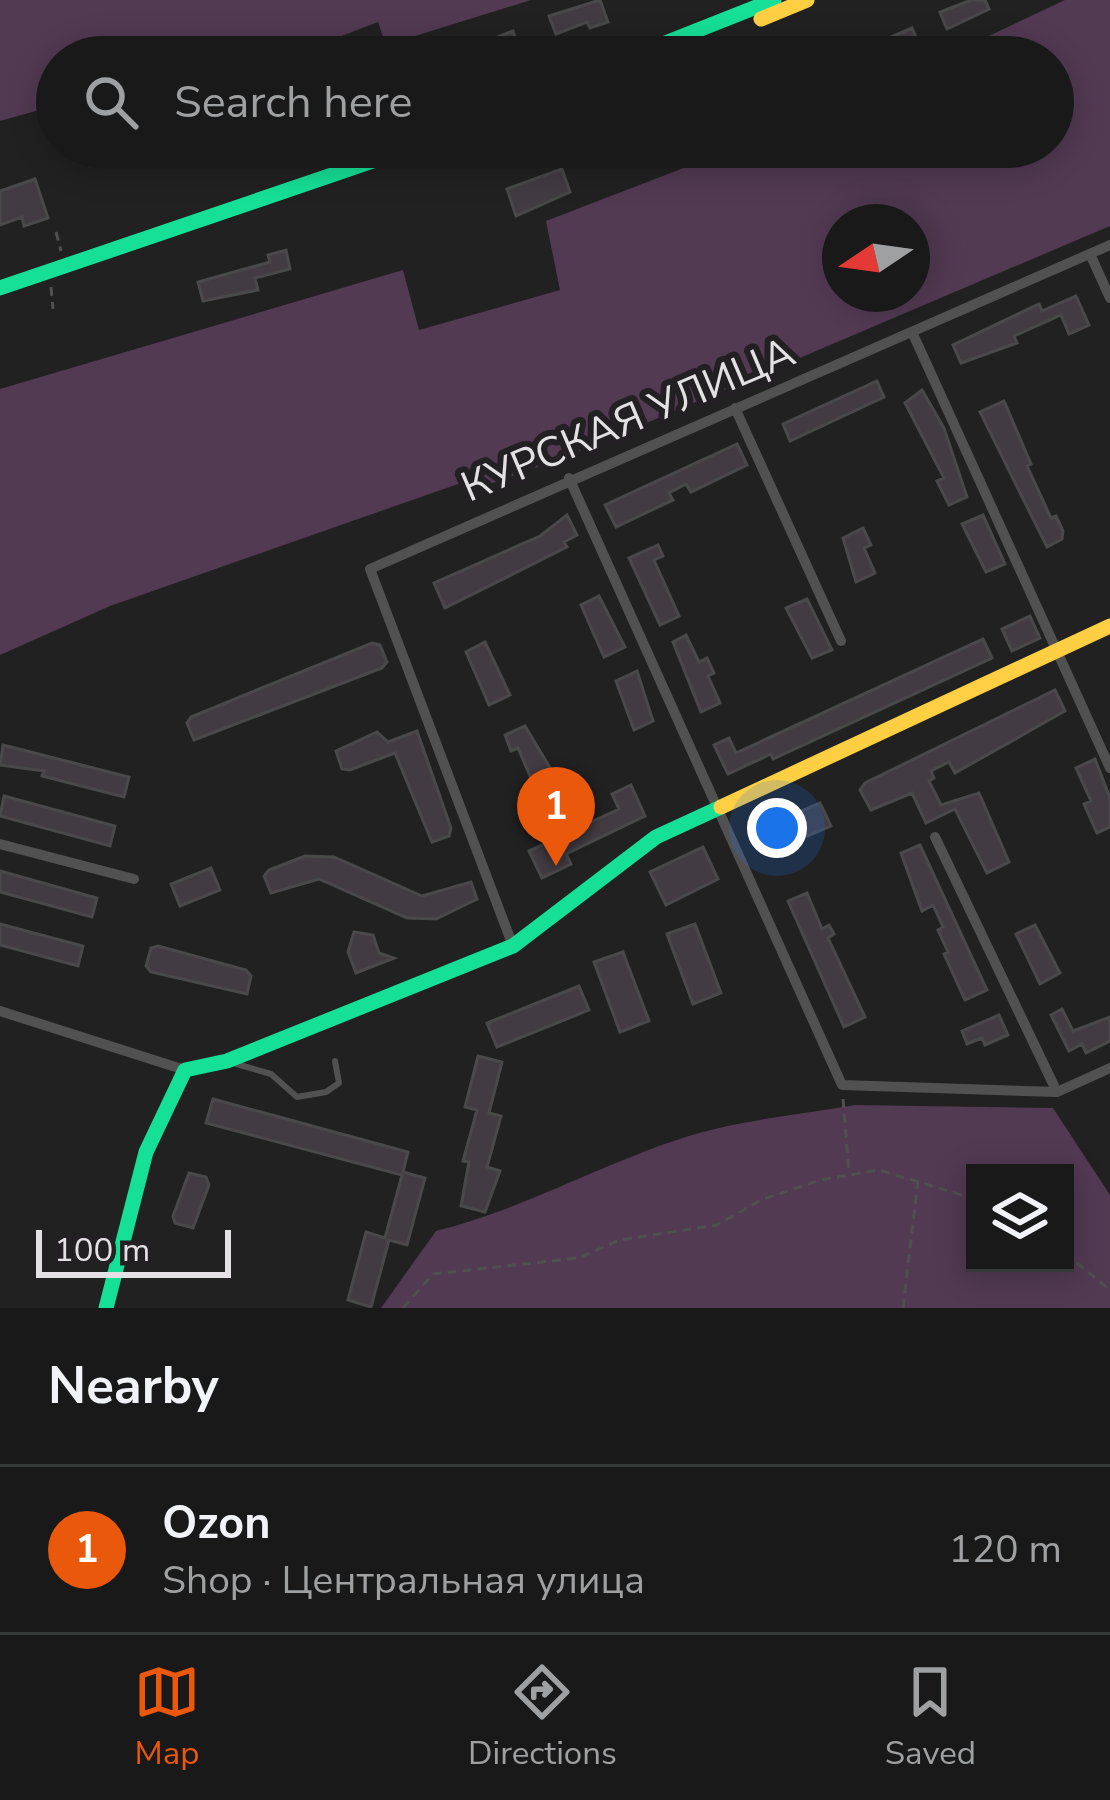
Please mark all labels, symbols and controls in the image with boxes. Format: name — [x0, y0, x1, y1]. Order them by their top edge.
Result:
search box — [36, 36, 1074, 168]
icon: search — [78, 69, 144, 135]
text: Search here — [174, 72, 413, 133]
north arrow — [822, 204, 930, 312]
street label: КУРСКАЯ УЛИЦА — [452, 324, 804, 516]
pin: 1 — [517, 767, 595, 866]
your location — [747, 798, 807, 858]
map controls — [966, 1164, 1074, 1272]
button: layers — [966, 1164, 1074, 1272]
scale bar — [36, 1224, 231, 1277]
text: 100 m — [54, 1228, 150, 1273]
text: Nearby — [48, 1351, 219, 1421]
text: Ozon — [162, 1493, 270, 1554]
text: 1 — [75, 1523, 99, 1576]
text: 120 m — [948, 1523, 1062, 1576]
text: Shop · Центральная улица — [162, 1554, 645, 1607]
tab: Map — [134, 1659, 200, 1776]
tab: Directions — [468, 1659, 617, 1776]
tab: Saved — [885, 1659, 976, 1776]

